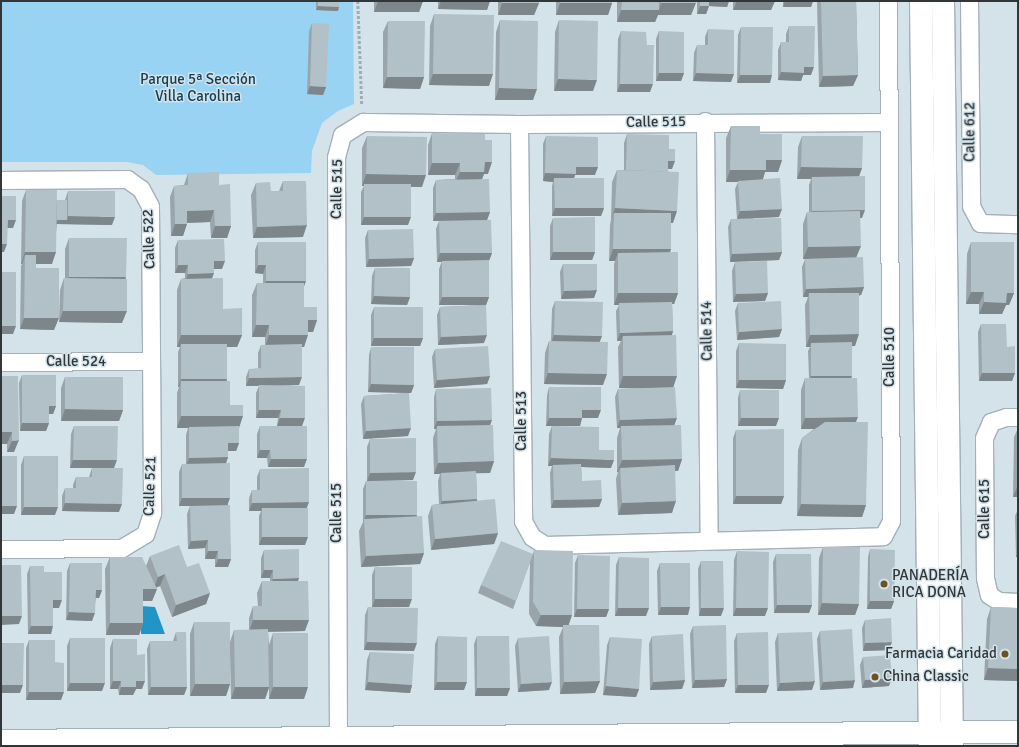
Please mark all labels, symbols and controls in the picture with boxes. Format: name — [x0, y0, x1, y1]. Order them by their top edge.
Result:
park label: Parque 5ª Sección Villa Carolina — [140, 70, 256, 105]
street label: Calle 612 — [961, 102, 979, 162]
street label: Calle 515 — [626, 112, 686, 132]
street label: Calle 515 — [327, 159, 347, 219]
street label: Calle 522 — [139, 209, 159, 269]
street label: Calle 514 — [697, 301, 717, 361]
street label: Calle 510 — [881, 327, 899, 387]
street label: Calle 524 — [46, 353, 106, 371]
street label: Calle 513 — [513, 391, 531, 451]
street label: Calle 521 — [140, 456, 160, 516]
street label: Calle 615 — [976, 479, 994, 539]
street label: Calle 515 — [328, 483, 346, 543]
place label: PANADERÍA RICA DONA — [892, 566, 969, 601]
marker: PANADERÍA RICA DONA — [879, 579, 889, 589]
place label: Farmacia Caridad — [885, 645, 997, 663]
marker: Farmacia Caridad — [1000, 649, 1010, 659]
place label: China Classic — [883, 668, 969, 686]
marker: China Classic — [870, 672, 880, 682]

